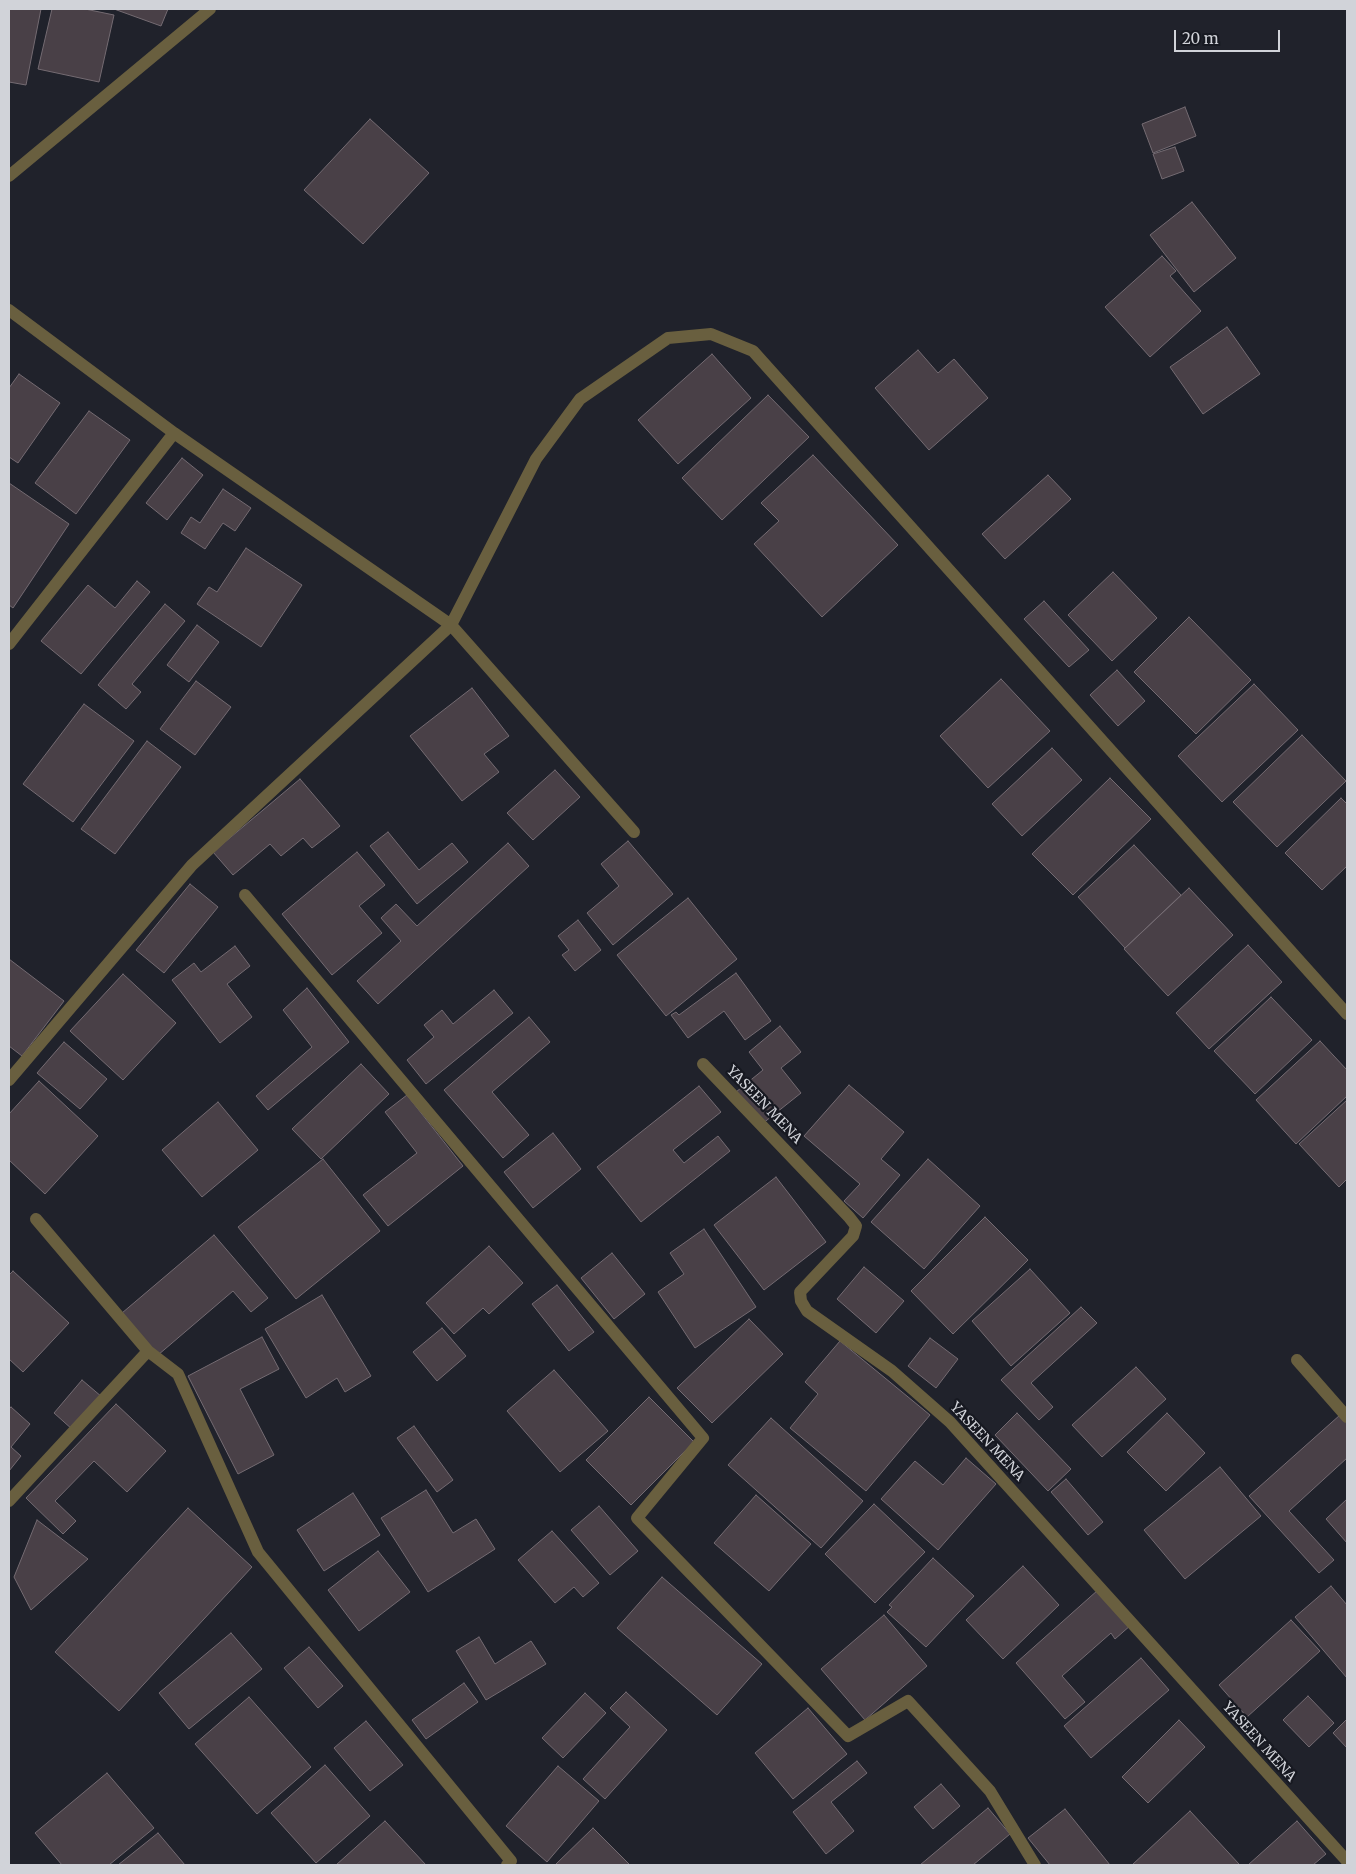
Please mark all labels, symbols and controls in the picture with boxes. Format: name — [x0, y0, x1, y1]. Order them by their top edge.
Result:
scale bar — [1176, 20, 1282, 52]
text: 20 m — [1182, 29, 1219, 48]
street label: YASEEN MENA — [723, 1063, 805, 1147]
street label: YASEEN MENA — [946, 1399, 1028, 1485]
street label: YASEEN MENA — [1219, 1699, 1299, 1785]

